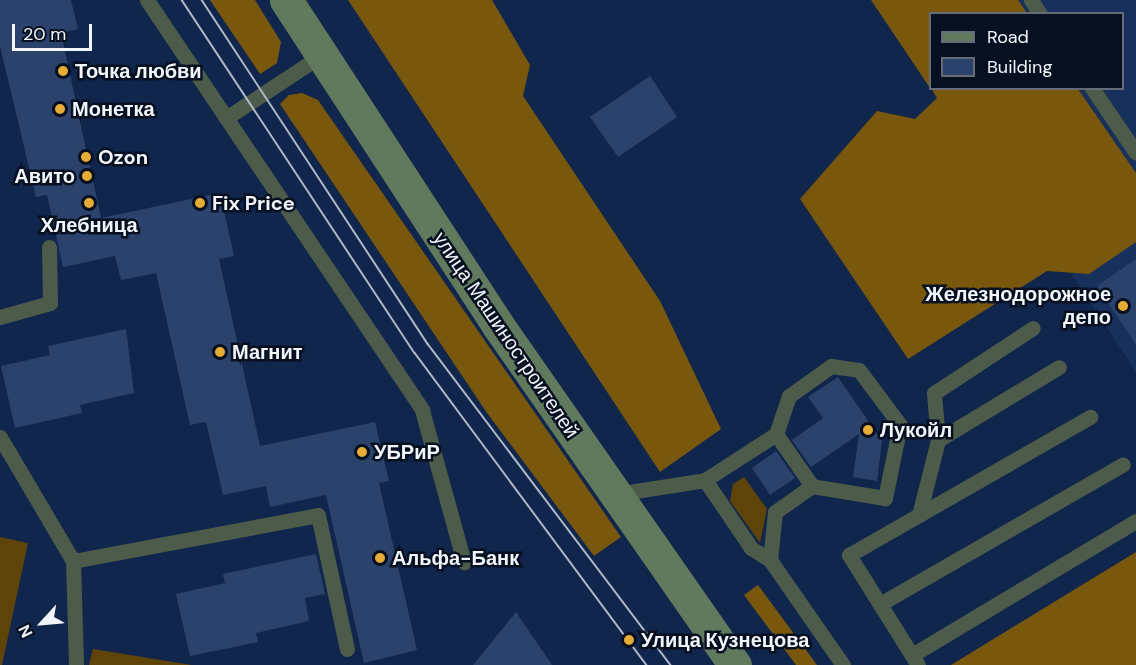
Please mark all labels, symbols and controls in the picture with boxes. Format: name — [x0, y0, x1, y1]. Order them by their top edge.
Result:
scale bar — [15, 12, 94, 50]
legend — [929, 12, 1124, 90]
text: 20 m — [23, 22, 66, 46]
text: Road — [987, 25, 1029, 49]
text: Building — [987, 55, 1052, 79]
place label: Точка любви — [75, 59, 202, 83]
marker: Точка любви — [56, 64, 70, 78]
place label: Монетка — [72, 97, 155, 121]
marker: Монетка — [53, 102, 67, 116]
place label: Ozon — [98, 145, 148, 169]
marker: Ozon — [79, 150, 93, 164]
place label: Авито — [14, 164, 75, 188]
marker: Авито — [80, 169, 94, 183]
place label: Fix Price — [212, 191, 295, 215]
marker: Хлебница — [82, 196, 96, 210]
marker: Fix Price — [193, 196, 207, 210]
place label: Хлебница — [40, 213, 138, 237]
street label: улица Машиностроителей — [428, 227, 584, 443]
place label: Железнодорожное депо — [926, 282, 1111, 329]
marker: Железнодорожное депо — [1116, 299, 1130, 313]
place label: Магнит — [232, 340, 303, 364]
marker: Магнит — [213, 345, 227, 359]
place label: Лукойл — [880, 418, 952, 442]
marker: Лукойл — [861, 423, 875, 437]
place label: УБРиР — [374, 440, 440, 464]
marker: УБРиР — [355, 445, 369, 459]
place label: Альфа-Банк — [392, 546, 519, 570]
marker: Альфа-Банк — [373, 551, 387, 565]
north arrow — [12, 593, 72, 653]
text: N — [13, 621, 37, 641]
place label: Улица Кузнецова — [641, 628, 809, 652]
marker: Улица Кузнецова — [622, 633, 636, 647]

